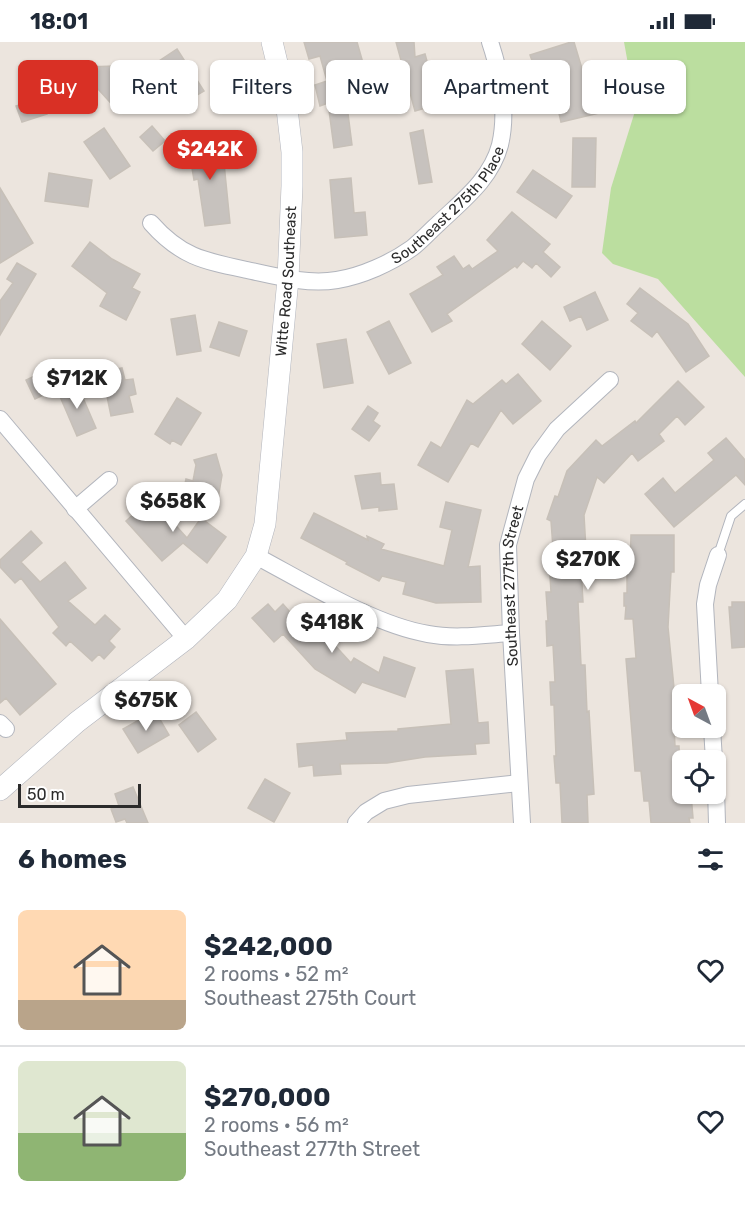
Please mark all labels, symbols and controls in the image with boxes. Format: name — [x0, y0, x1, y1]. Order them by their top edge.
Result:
text: 18:01 — [30, 8, 88, 35]
chip: Buy — [18, 60, 98, 114]
chip: Rent — [110, 60, 198, 114]
chip: Filters — [210, 60, 314, 114]
chip: New — [326, 60, 410, 114]
chip: Apartment — [422, 60, 570, 114]
chip: House — [582, 60, 686, 114]
pin: $242K — [168, 130, 252, 181]
text: $242K — [177, 137, 243, 161]
street label: Southeast 275th Place — [388, 144, 508, 268]
street label: Witte Road Southeast — [272, 205, 300, 357]
pin: $712K — [35, 359, 119, 410]
text: $712K — [46, 366, 108, 390]
pin: $658K — [131, 482, 215, 533]
text: $658K — [140, 489, 206, 513]
street label: Southeast 277th Street — [499, 503, 527, 667]
pin: $270K — [546, 540, 630, 591]
text: $270K — [556, 547, 620, 571]
pin: $418K — [290, 603, 374, 654]
text: $418K — [300, 610, 364, 634]
pin: $675K — [104, 681, 188, 732]
north arrow — [672, 684, 726, 738]
map controls — [672, 684, 726, 804]
text: $675K — [114, 688, 178, 712]
button: locate — [672, 750, 726, 804]
scale bar — [18, 781, 141, 808]
text: 50 m — [27, 785, 65, 804]
icon: filters — [694, 843, 727, 876]
text: 6 homes — [18, 844, 127, 875]
text: $242,000 — [204, 931, 333, 962]
icon: home — [66, 934, 138, 1006]
icon: heart — [694, 954, 727, 987]
text: 2 rooms · 52 m² — [204, 962, 349, 986]
text: Southeast 275th Court — [204, 986, 416, 1010]
text: $270,000 — [204, 1082, 331, 1113]
icon: home — [66, 1085, 138, 1157]
icon: heart — [694, 1105, 727, 1138]
text: 2 rooms · 56 m² — [204, 1113, 349, 1137]
text: Southeast 277th Street — [204, 1137, 420, 1161]

